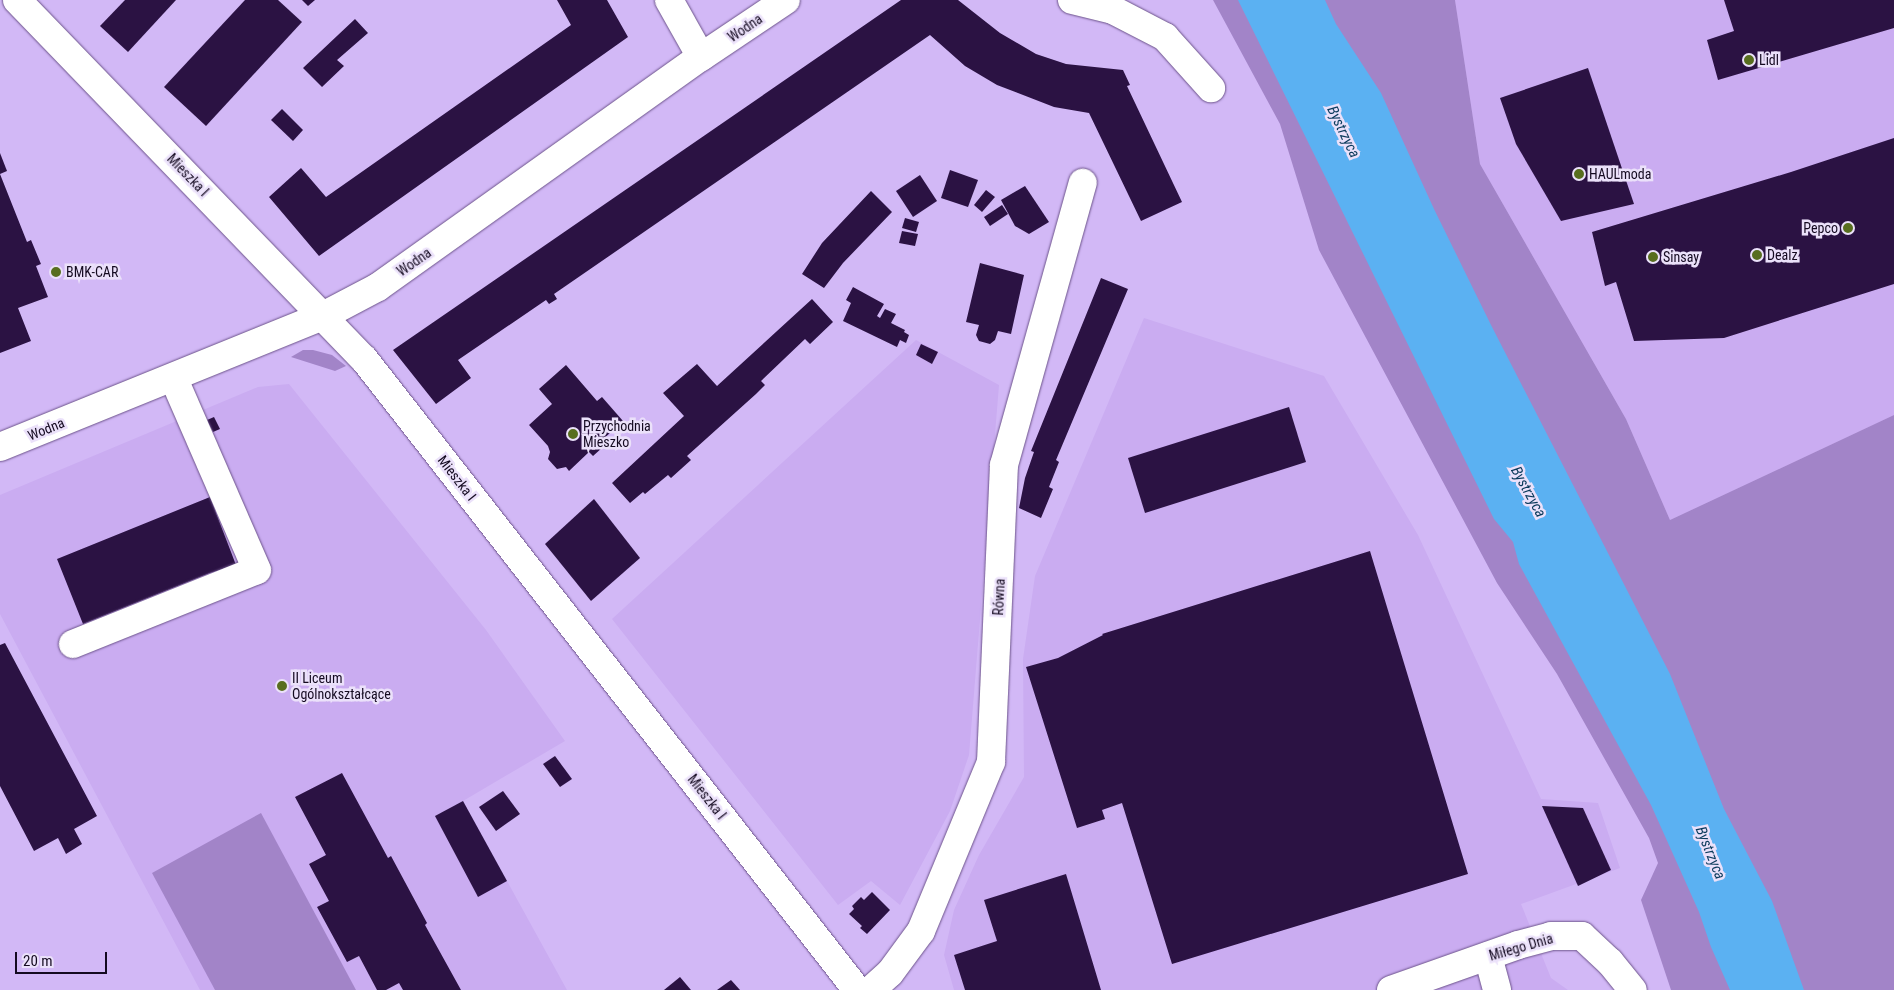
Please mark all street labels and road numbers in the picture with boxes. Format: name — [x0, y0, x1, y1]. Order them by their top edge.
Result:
street label: Wodna — [725, 10, 765, 46]
street label: Mieszka I — [164, 150, 212, 200]
street label: Wodna — [394, 244, 434, 280]
street label: Wodna — [25, 414, 67, 444]
street label: Mieszka I — [434, 452, 480, 504]
street label: Równa — [990, 578, 1008, 616]
street label: Mieszka I — [684, 771, 730, 823]
street label: Miłego Dnia — [1487, 930, 1555, 964]

